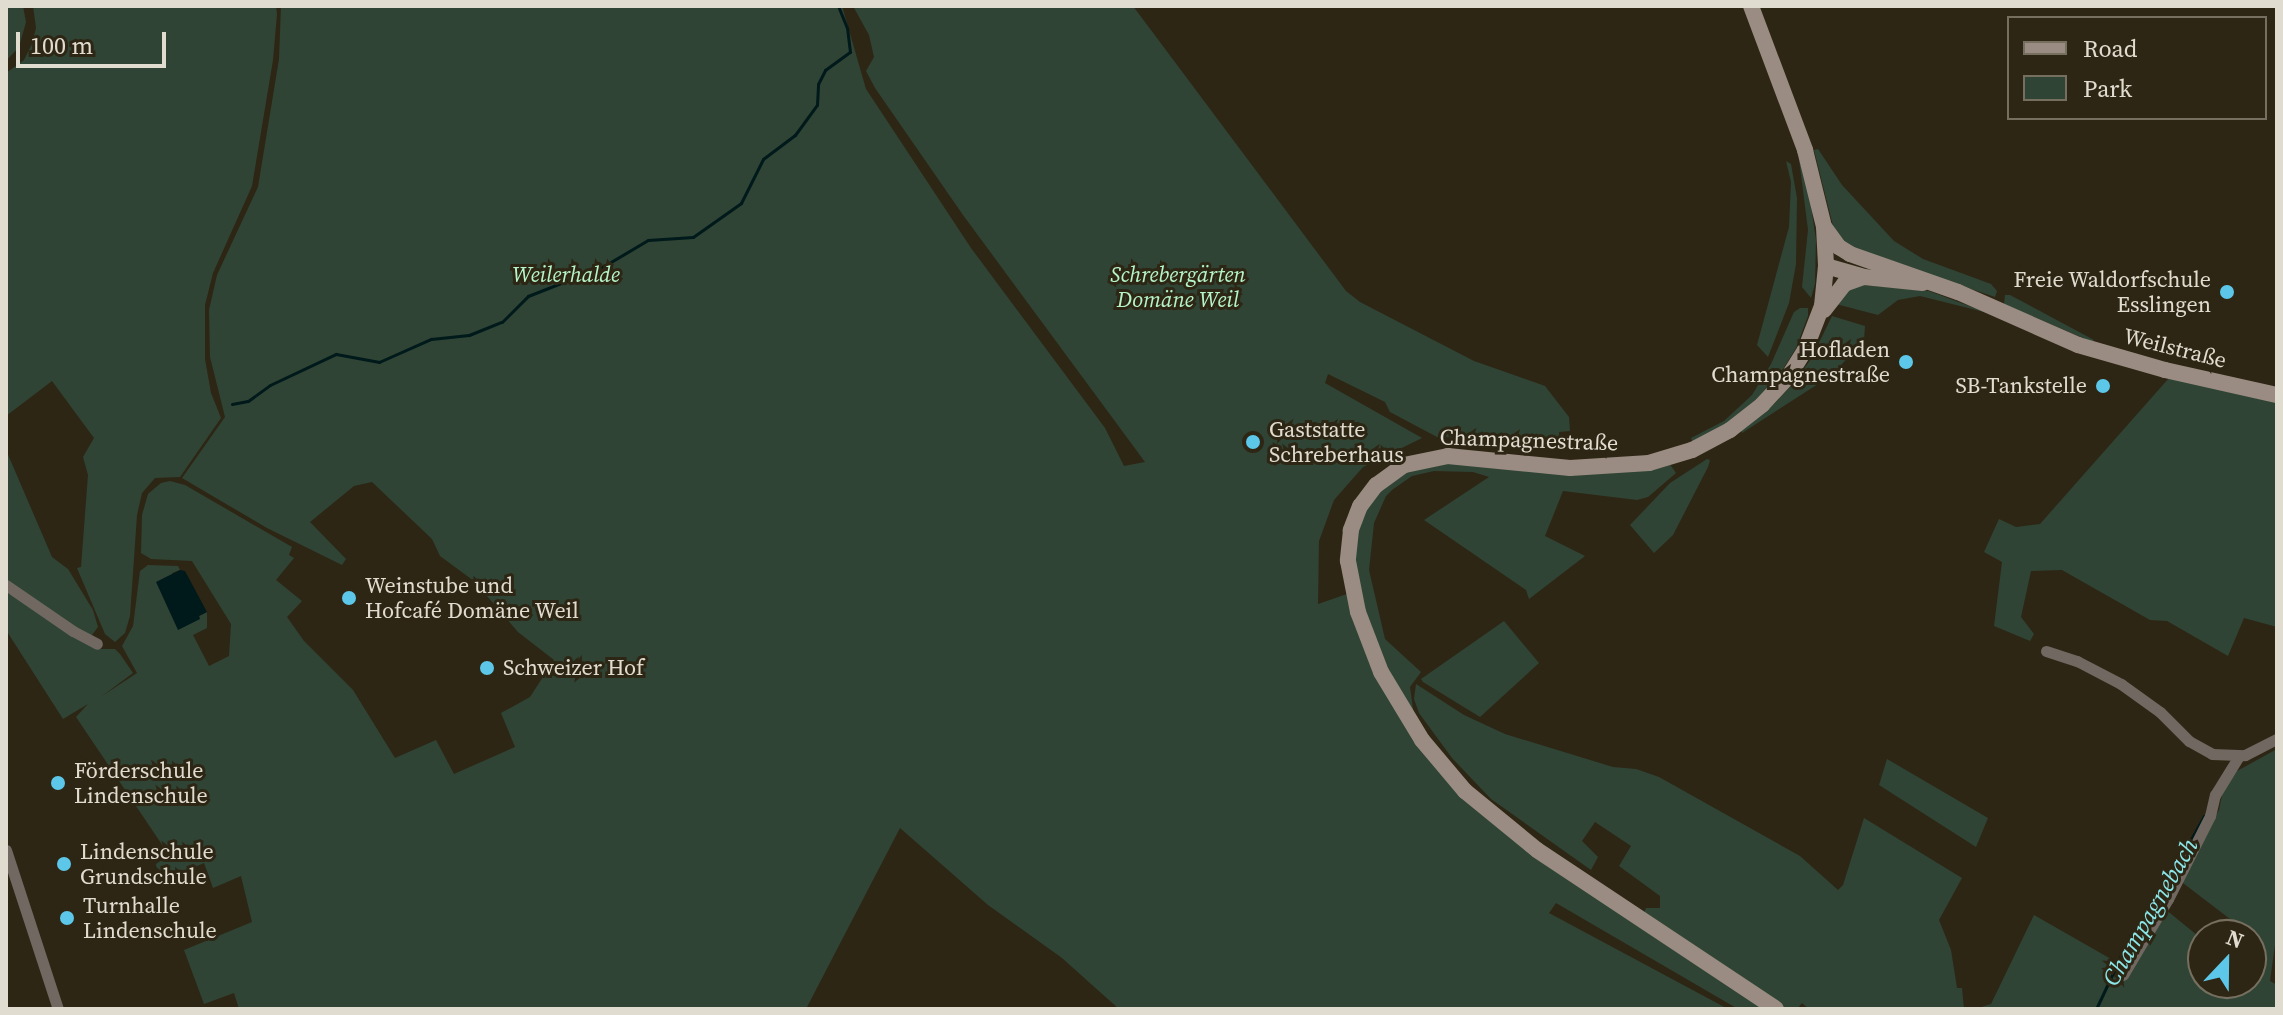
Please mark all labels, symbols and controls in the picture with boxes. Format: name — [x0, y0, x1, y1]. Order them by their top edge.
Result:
scale bar — [20, 16, 170, 66]
legend — [2007, 16, 2267, 120]
text: 100 m — [30, 29, 93, 62]
text: Road — [2083, 32, 2137, 65]
text: Park — [2083, 72, 2132, 105]
park label: Schrebergärten Domäne Weil — [1110, 261, 1246, 312]
park label: Weilerhalde — [512, 262, 620, 288]
place label: Freie Waldorfschule Esslingen — [2013, 266, 2211, 318]
marker: Freie Waldorfschule Esslingen — [2218, 283, 2236, 301]
street label: Weilstraße — [2121, 322, 2229, 374]
place label: Hofladen Champagnestraße — [1711, 336, 1890, 388]
marker: Hofladen Champagnestraße — [1897, 353, 1915, 371]
place label: SB-Tankstelle — [1956, 373, 2087, 399]
marker: SB-Tankstelle — [2094, 377, 2112, 395]
place label: Gaststatte Schreberhaus — [1269, 416, 1404, 468]
street label: Champagnestraße — [1439, 424, 1619, 456]
marker: Gaststatte Schreberhaus — [1244, 433, 1262, 451]
place label: Weinstube und Hofcafé Domäne Weil — [365, 572, 579, 624]
marker: Weinstube und Hofcafé Domäne Weil — [340, 589, 358, 607]
place label: Schweizer Hof — [503, 655, 644, 681]
marker: Schweizer Hof — [478, 659, 496, 677]
place label: Förderschule Lindenschule — [74, 757, 208, 808]
marker: Förderschule Lindenschule — [49, 774, 67, 792]
water label: Champagnebach — [2096, 833, 2204, 991]
place label: Lindenschule Grundschule — [80, 838, 214, 890]
marker: Lindenschule Grundschule — [55, 855, 73, 873]
place label: Turnhalle Lindenschule — [83, 892, 217, 944]
marker: Turnhalle Lindenschule — [58, 909, 76, 927]
north arrow — [2187, 919, 2267, 999]
text: N — [2222, 922, 2248, 956]

